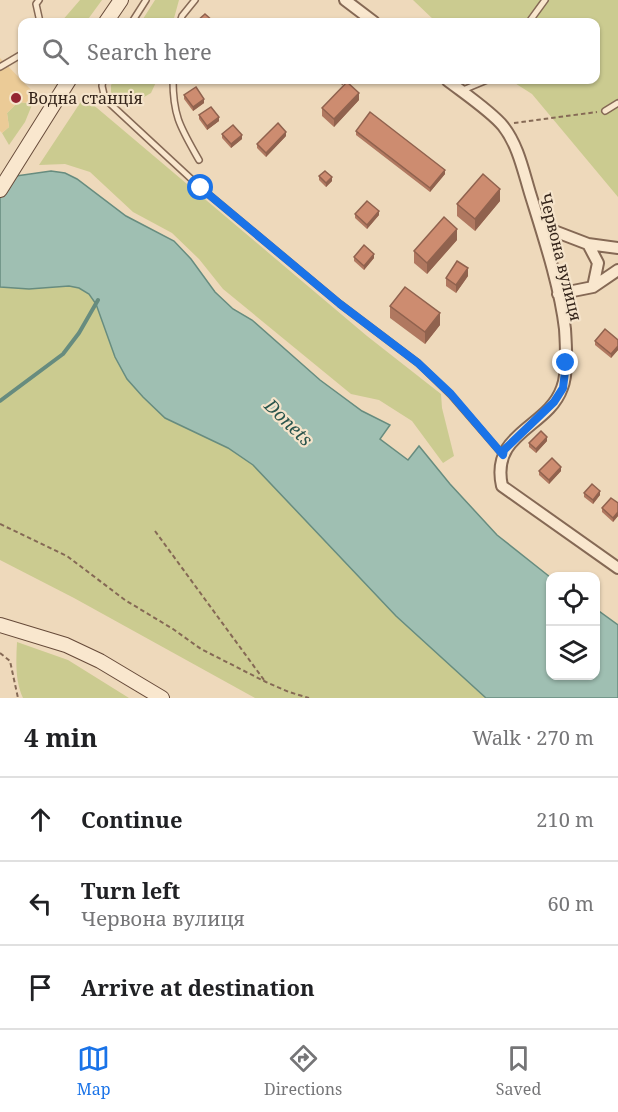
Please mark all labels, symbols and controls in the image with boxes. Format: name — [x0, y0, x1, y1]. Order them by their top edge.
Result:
search box — [18, 18, 600, 84]
icon: search — [39, 35, 72, 68]
text: Search here — [87, 36, 212, 66]
place label: Водна станція — [28, 87, 143, 109]
marker: Водна станція — [9, 91, 23, 105]
route start — [187, 174, 213, 200]
street label: Червона вулиця — [534, 191, 588, 323]
route end — [552, 349, 578, 375]
water label: Donets — [259, 393, 318, 451]
map controls — [546, 572, 600, 680]
button: locate — [546, 572, 600, 626]
button: layers — [546, 626, 600, 680]
text: 4 min — [24, 719, 98, 755]
text: Walk · 270 m — [472, 724, 594, 751]
icon: ahead — [24, 803, 57, 836]
text: Continue — [81, 804, 183, 834]
text: 210 m — [536, 806, 594, 833]
text: Turn left — [81, 875, 180, 905]
icon: left — [24, 887, 57, 920]
text: 60 m — [548, 890, 594, 917]
text: Червона вулиця — [81, 905, 245, 932]
icon: arrive — [24, 971, 57, 1004]
text: Arrive at destination — [81, 972, 315, 1002]
tab: Map — [77, 1042, 111, 1100]
tab: Directions — [264, 1042, 342, 1100]
tab: Saved — [496, 1042, 541, 1100]

